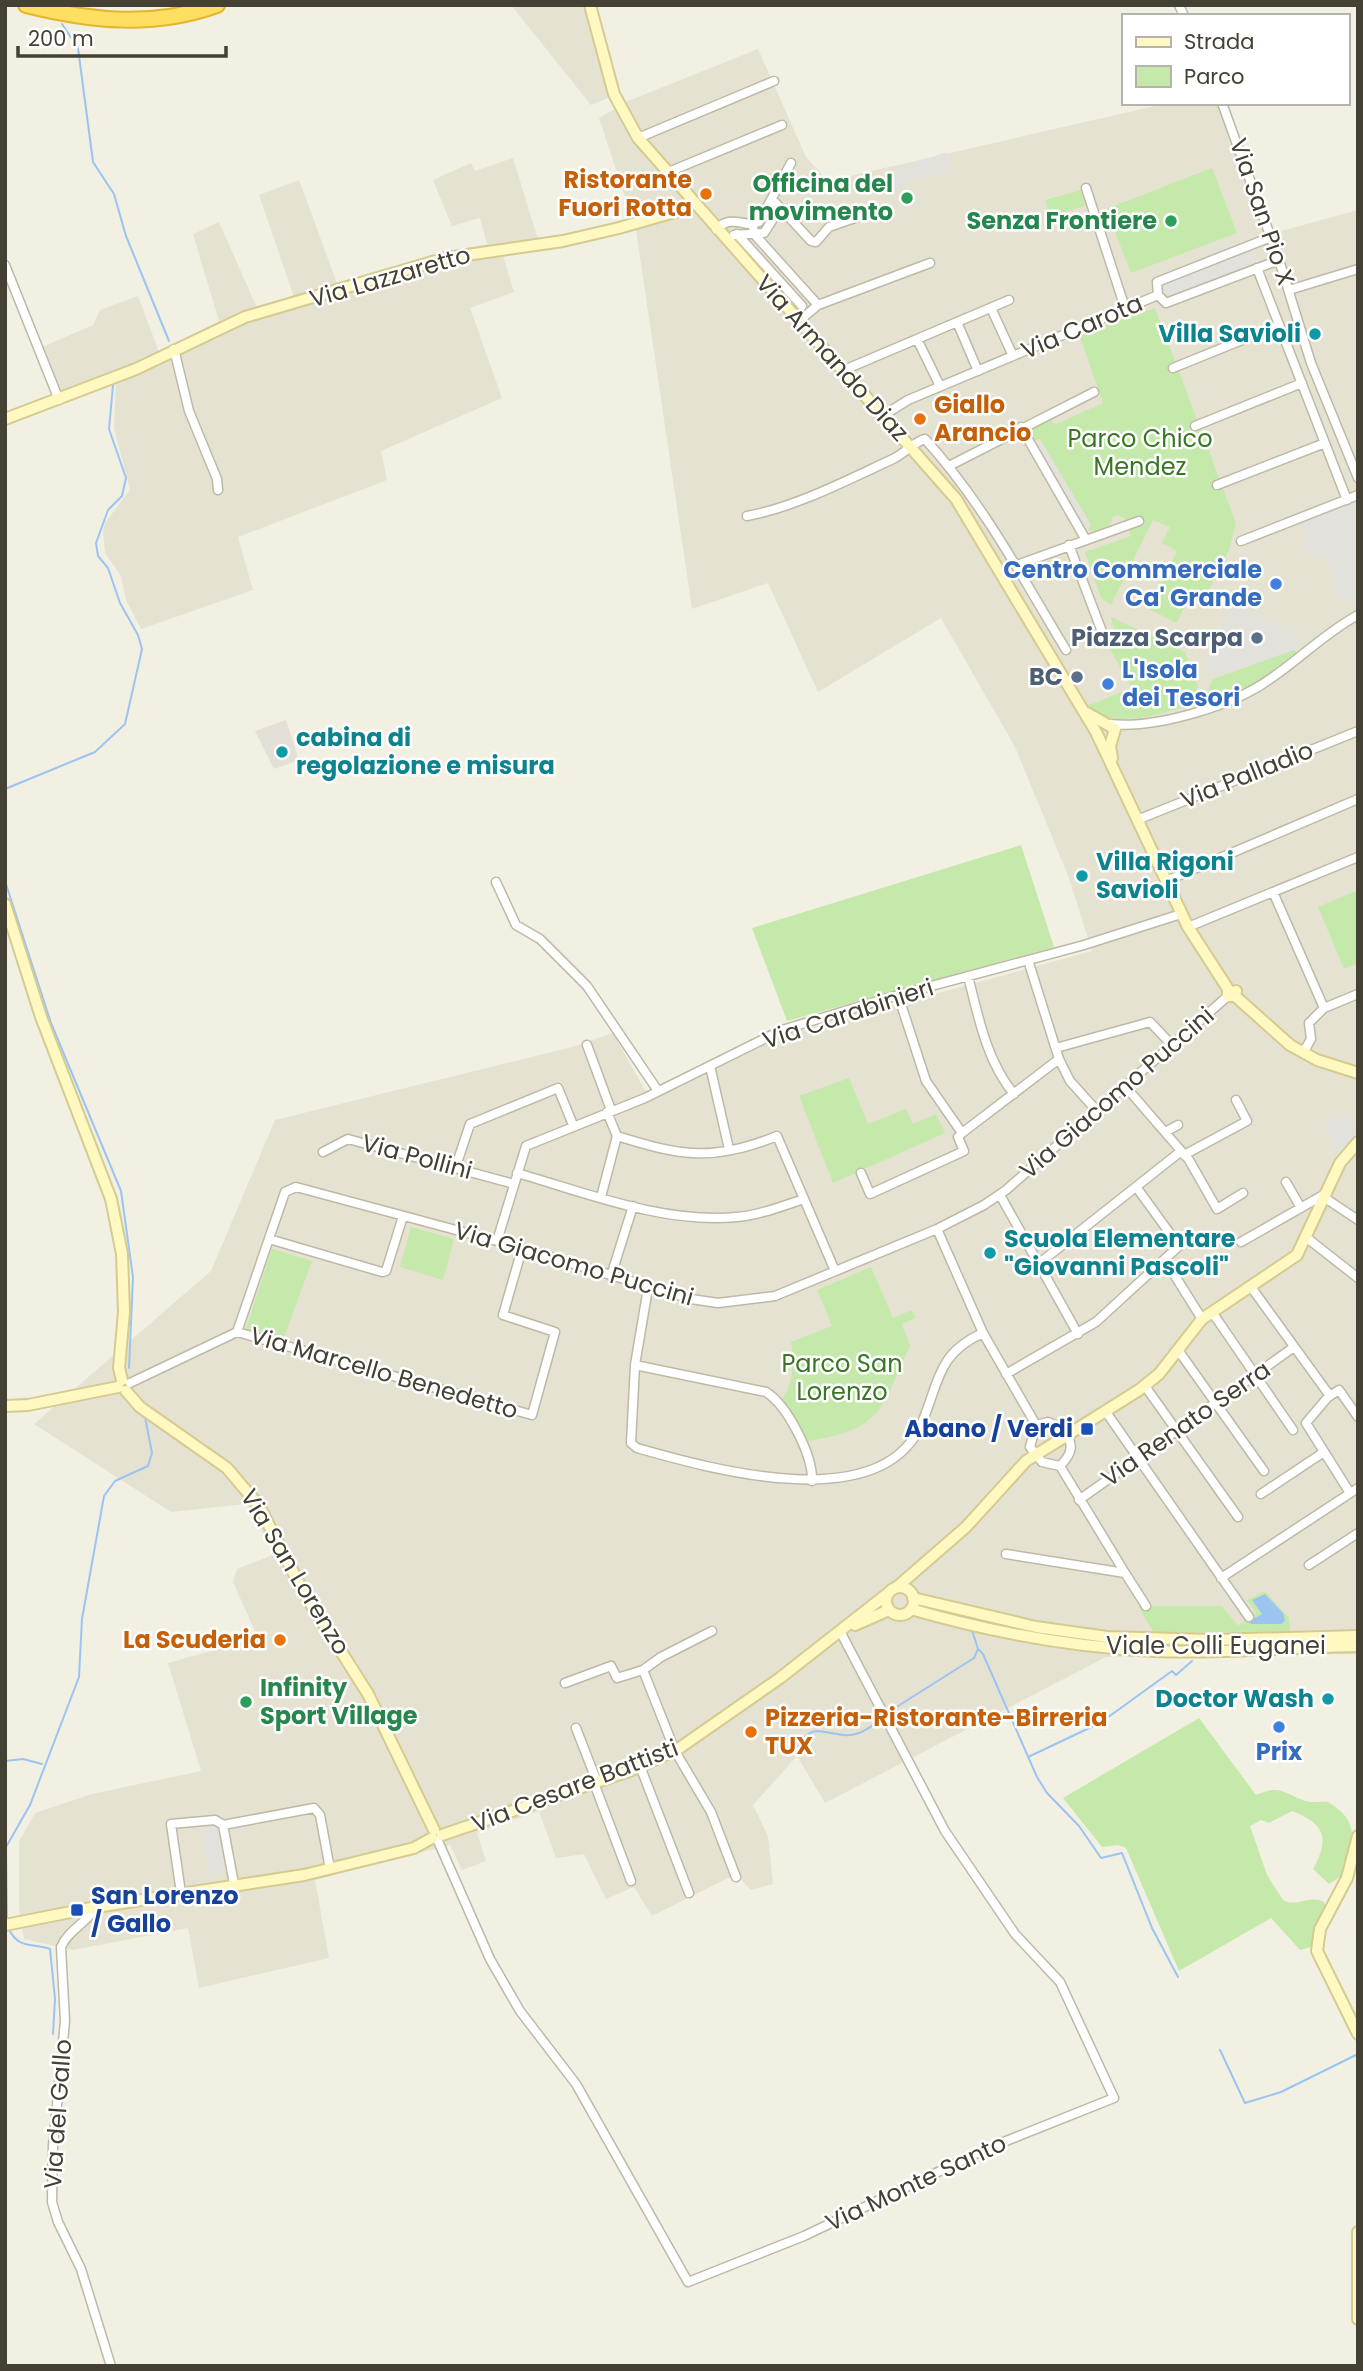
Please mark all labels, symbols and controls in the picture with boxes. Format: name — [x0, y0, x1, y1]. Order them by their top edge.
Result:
scale bar — [18, 14, 226, 58]
legend — [1122, 14, 1349, 105]
text: 200 m — [28, 24, 94, 53]
text: Strada — [1184, 27, 1254, 56]
text: Parco — [1184, 62, 1244, 91]
street label: Via San Pio X — [1222, 134, 1303, 290]
place label: Ristorante Fuori Rotta — [558, 163, 692, 224]
place label: Officina del movimento — [749, 167, 893, 228]
marker: Ristorante Fuori Rotta — [698, 186, 714, 202]
marker: Officina del movimento — [899, 190, 915, 206]
place label: Senza Frontiere — [966, 204, 1157, 237]
marker: Senza Frontiere — [1163, 213, 1179, 229]
street label: Via Lazzaretto — [305, 238, 474, 315]
street label: Via Armando Diaz — [748, 267, 916, 448]
street label: Via Carota — [1016, 286, 1148, 367]
place label: Villa Savioli — [1158, 317, 1301, 350]
marker: Villa Savioli — [1307, 326, 1323, 342]
place label: Giallo Arancio — [934, 388, 1031, 449]
marker: Giallo Arancio — [912, 411, 928, 427]
park label: Parco Chico Mendez — [1067, 422, 1213, 483]
place label: Centro Commerciale Ca' Grande — [1003, 553, 1262, 614]
marker: Centro Commerciale Ca' Grande — [1268, 576, 1284, 592]
place label: Piazza Scarpa — [1071, 621, 1243, 654]
marker: Piazza Scarpa — [1249, 630, 1265, 646]
place label: L'Isola dei Tesori — [1122, 653, 1240, 714]
place label: BC — [1029, 660, 1063, 693]
marker: BC — [1069, 669, 1085, 685]
marker: L'Isola dei Tesori — [1100, 676, 1116, 692]
place label: cabina di regolazione e misura — [296, 721, 555, 782]
street label: Via Palladio — [1176, 733, 1318, 816]
marker: cabina di regolazione e misura — [274, 744, 290, 760]
place label: Villa Rigoni Savioli — [1096, 845, 1234, 906]
marker: Villa Rigoni Savioli — [1074, 868, 1090, 884]
street label: Via Carabinieri — [758, 970, 938, 1057]
street label: Via Giacomo Puccini — [1012, 999, 1221, 1186]
street label: Via Pollini — [358, 1126, 476, 1187]
street label: Via Giacomo Puccini — [451, 1214, 698, 1313]
place label: Scuola Elementare "Giovanni Pascoli" — [1004, 1222, 1236, 1283]
marker: Scuola Elementare "Giovanni Pascoli" — [982, 1245, 998, 1261]
street label: Via Marcello Benedetto — [246, 1318, 522, 1427]
park label: Parco San Lorenzo — [781, 1347, 903, 1408]
street label: Via Renato Serra — [1095, 1353, 1277, 1494]
place label: Abano / Verdi — [904, 1412, 1073, 1445]
marker: Abano / Verdi — [1079, 1421, 1095, 1437]
street label: Via San Lorenzo — [233, 1483, 358, 1661]
place label: La Scuderia — [123, 1623, 266, 1656]
street label: Viale Colli Euganei — [1106, 1629, 1326, 1662]
marker: La Scuderia — [272, 1632, 288, 1648]
place label: Infinity Sport Village — [260, 1671, 418, 1732]
place label: Doctor Wash — [1155, 1682, 1314, 1715]
marker: Doctor Wash — [1320, 1691, 1336, 1707]
marker: Infinity Sport Village — [238, 1694, 254, 1710]
place label: Pizzeria-Ristorante-Birreria TUX — [765, 1701, 1107, 1762]
marker: Prix — [1271, 1719, 1287, 1735]
marker: Pizzeria-Ristorante-Birreria TUX — [743, 1724, 759, 1740]
street label: Via Cesare Battisti — [467, 1731, 683, 1840]
place label: Prix — [1256, 1735, 1303, 1768]
place label: San Lorenzo / Gallo — [91, 1879, 238, 1940]
marker: San Lorenzo / Gallo — [69, 1902, 85, 1918]
street label: Via del Gallo — [36, 2038, 79, 2190]
street label: Via Monte Santo — [820, 2126, 1012, 2239]

